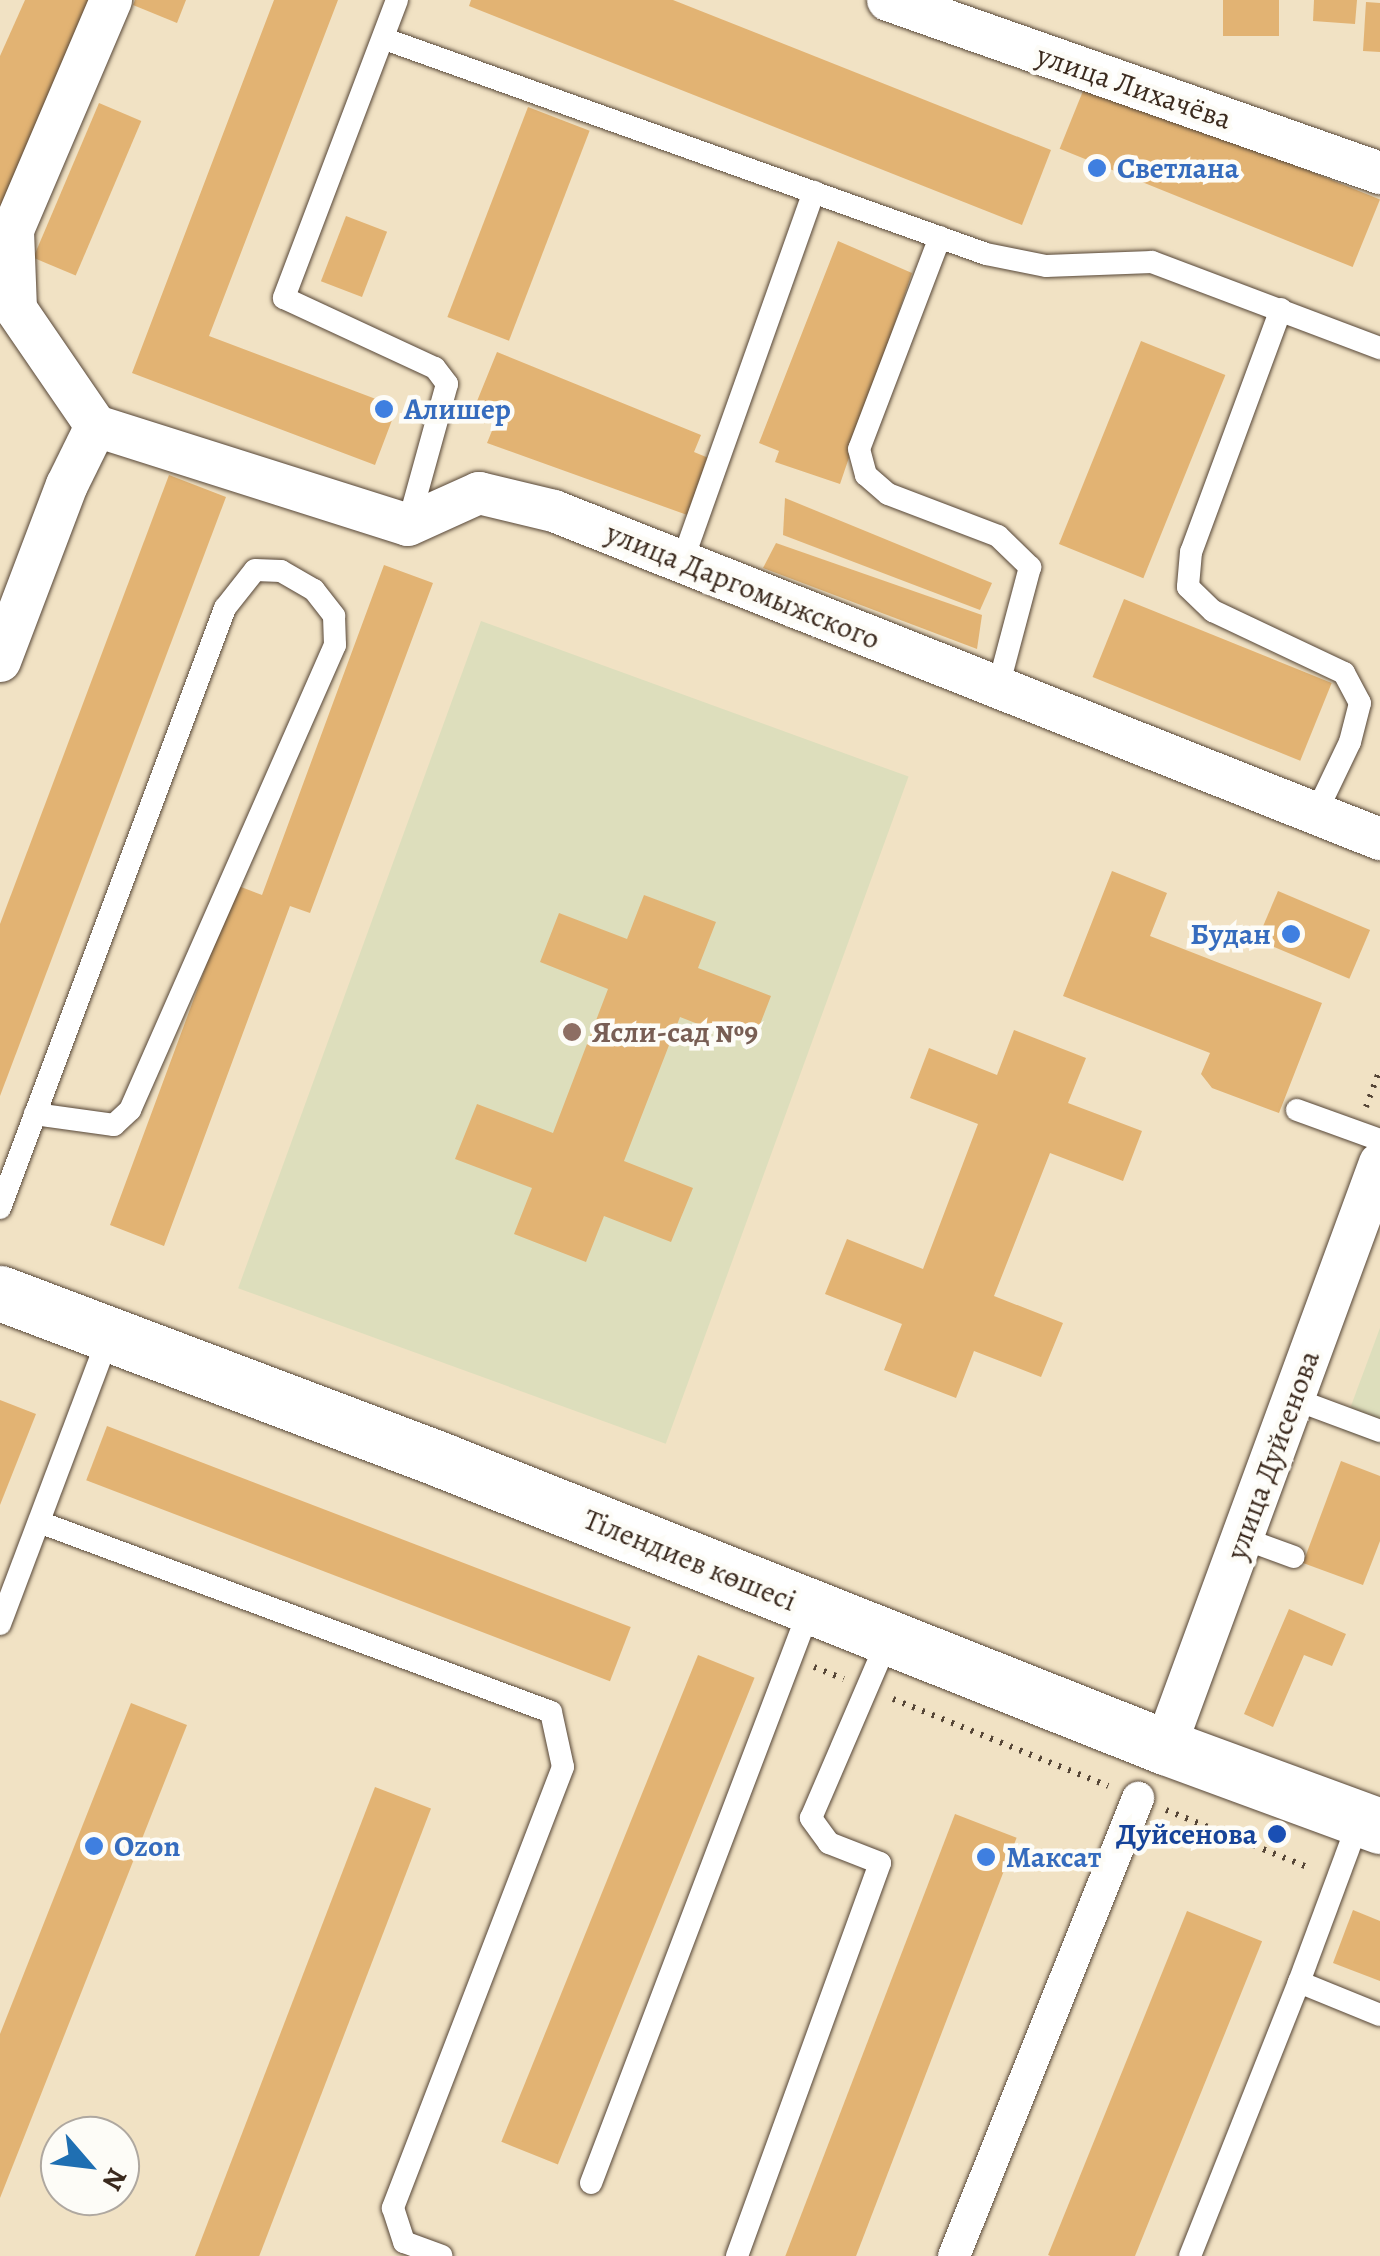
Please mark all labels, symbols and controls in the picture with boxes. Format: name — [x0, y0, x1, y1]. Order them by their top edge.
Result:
street label: улица Лихачёва — [1032, 37, 1236, 137]
place label: Светлана — [1117, 150, 1239, 186]
marker: Светлана — [1086, 157, 1108, 179]
place label: Алишер — [404, 391, 511, 427]
marker: Алишер — [373, 398, 395, 420]
street label: улица Даргомыжского — [601, 515, 885, 657]
place label: Будан — [1190, 916, 1271, 952]
marker: Будан — [1280, 923, 1302, 945]
place label: Ясли-сад №9 — [592, 1014, 758, 1050]
marker: Ясли-сад №9 — [561, 1021, 583, 1043]
street label: улица Дуйсенова — [1218, 1346, 1328, 1564]
street label: Тілендиев көшесі — [578, 1501, 802, 1619]
place label: Дуйсенова — [1116, 1816, 1257, 1852]
marker: Дуйсенова — [1266, 1823, 1288, 1845]
place label: Ozon — [114, 1828, 180, 1864]
marker: Ozon — [83, 1835, 105, 1857]
place label: Максат — [1006, 1839, 1101, 1875]
marker: Максат — [975, 1846, 997, 1868]
north arrow — [40, 2116, 140, 2216]
text: N — [93, 2161, 136, 2197]

